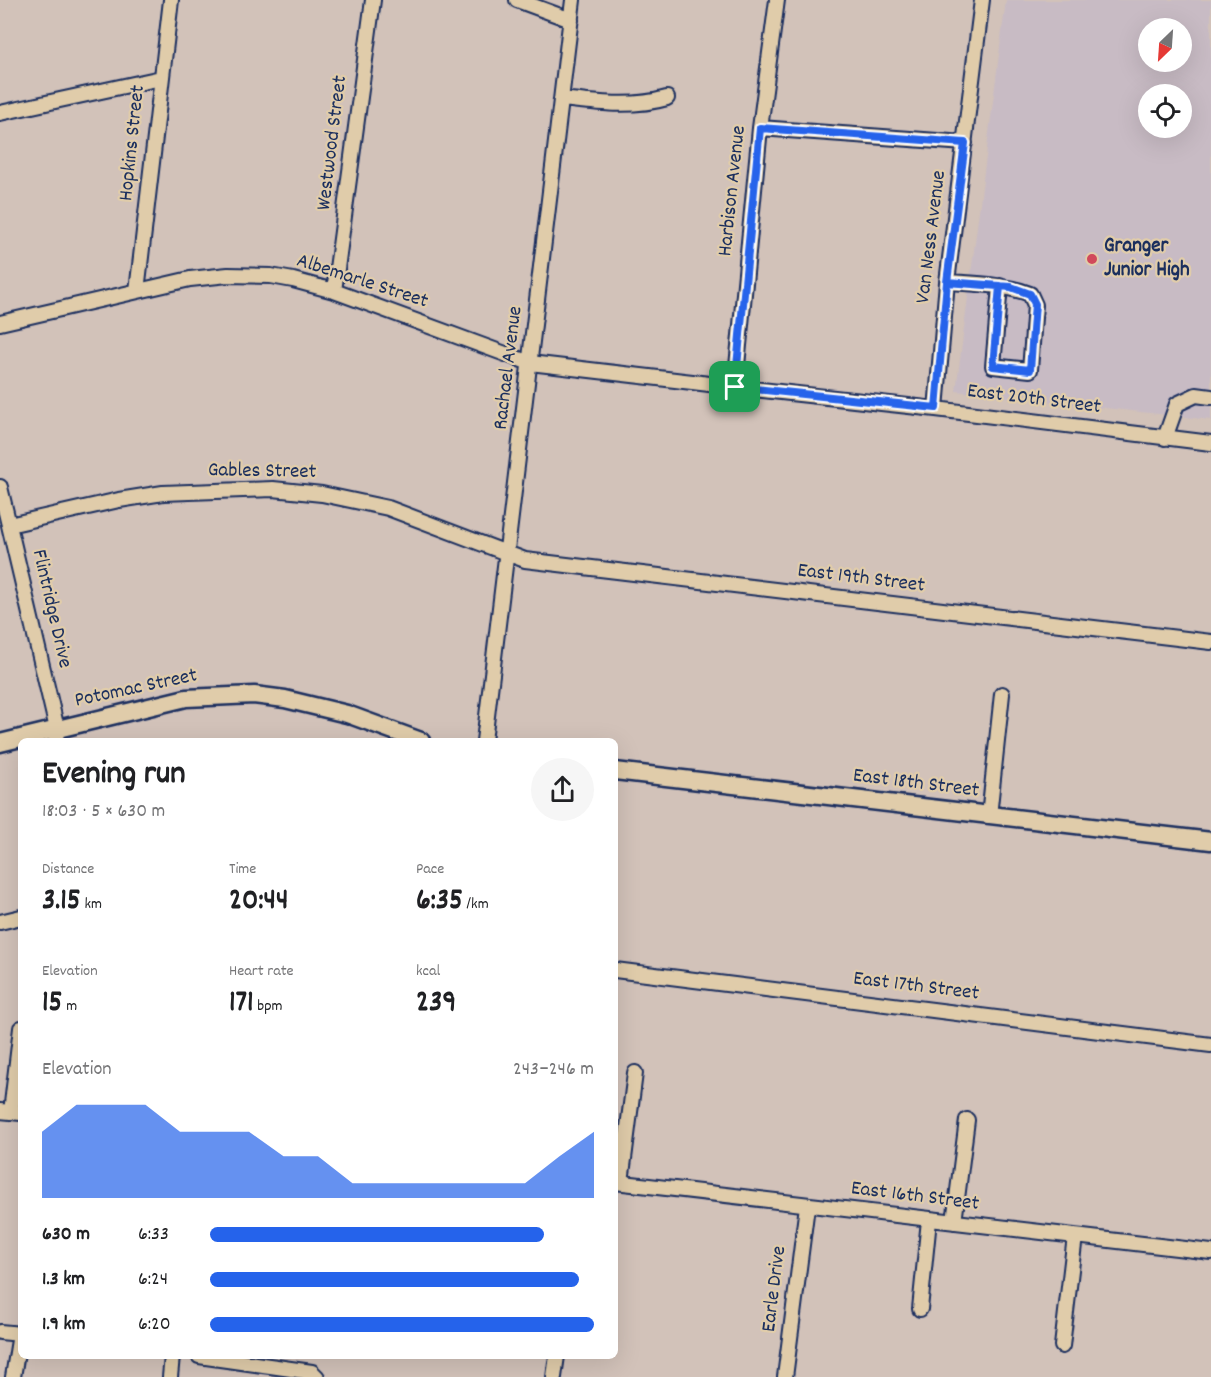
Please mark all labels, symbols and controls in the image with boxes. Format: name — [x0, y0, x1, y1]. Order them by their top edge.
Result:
north arrow — [1138, 18, 1192, 72]
map controls — [1138, 18, 1192, 138]
street label: Westwood Street — [310, 74, 356, 212]
street label: Hopkins Street — [112, 83, 154, 203]
button: locate — [1138, 84, 1192, 138]
street label: Harbison Avenue — [711, 124, 755, 258]
street label: Van Ness Avenue — [909, 169, 955, 305]
place label: Granger Junior High — [1104, 232, 1190, 286]
street label: Albemarle Street — [292, 247, 432, 317]
marker: Granger Junior High — [1085, 252, 1099, 266]
street label: Rachael Avenue — [487, 304, 531, 432]
pin — [709, 361, 760, 412]
icon: arrive — [718, 370, 751, 403]
street label: East 20th Street — [965, 377, 1103, 423]
street label: Gables Street — [208, 456, 317, 488]
street label: Flintridge Drive — [23, 547, 79, 671]
street label: East 19th Street — [796, 556, 927, 602]
street label: Potomac Street — [72, 661, 200, 717]
text: Evening run — [42, 752, 186, 799]
button: share — [531, 758, 594, 821]
street label: East 18th Street — [851, 761, 981, 807]
text: 18:03 · 5 × 630 m — [42, 798, 165, 826]
text: Distance — [42, 858, 94, 881]
text: Time — [229, 858, 256, 881]
text: Pace — [416, 858, 444, 881]
text: 3.15 — [42, 881, 81, 924]
text: 20:44 — [229, 881, 288, 924]
text: 6:35 — [416, 881, 463, 924]
text: km — [81, 893, 102, 916]
text: /km — [463, 893, 489, 916]
text: Elevation — [42, 960, 98, 983]
text: Heart rate — [229, 960, 294, 983]
text: kcal — [416, 960, 440, 983]
street label: East 17th Street — [851, 964, 981, 1010]
text: 15 — [42, 983, 62, 1026]
text: 171 — [229, 983, 254, 1026]
text: 239 — [416, 983, 456, 1026]
text: m — [62, 995, 77, 1018]
text: bpm — [254, 995, 283, 1018]
text: Elevation — [42, 1056, 112, 1084]
text: 243–246 m — [513, 1056, 594, 1084]
street label: East 16th Street — [849, 1174, 981, 1220]
text: 630 m — [42, 1221, 90, 1249]
text: 6:33 — [138, 1221, 169, 1249]
street label: Earle Drive — [755, 1244, 795, 1334]
text: 1.3 km — [42, 1266, 85, 1294]
text: 6:24 — [138, 1266, 168, 1294]
text: 1.9 km — [42, 1311, 85, 1339]
text: 6:20 — [138, 1311, 171, 1339]

